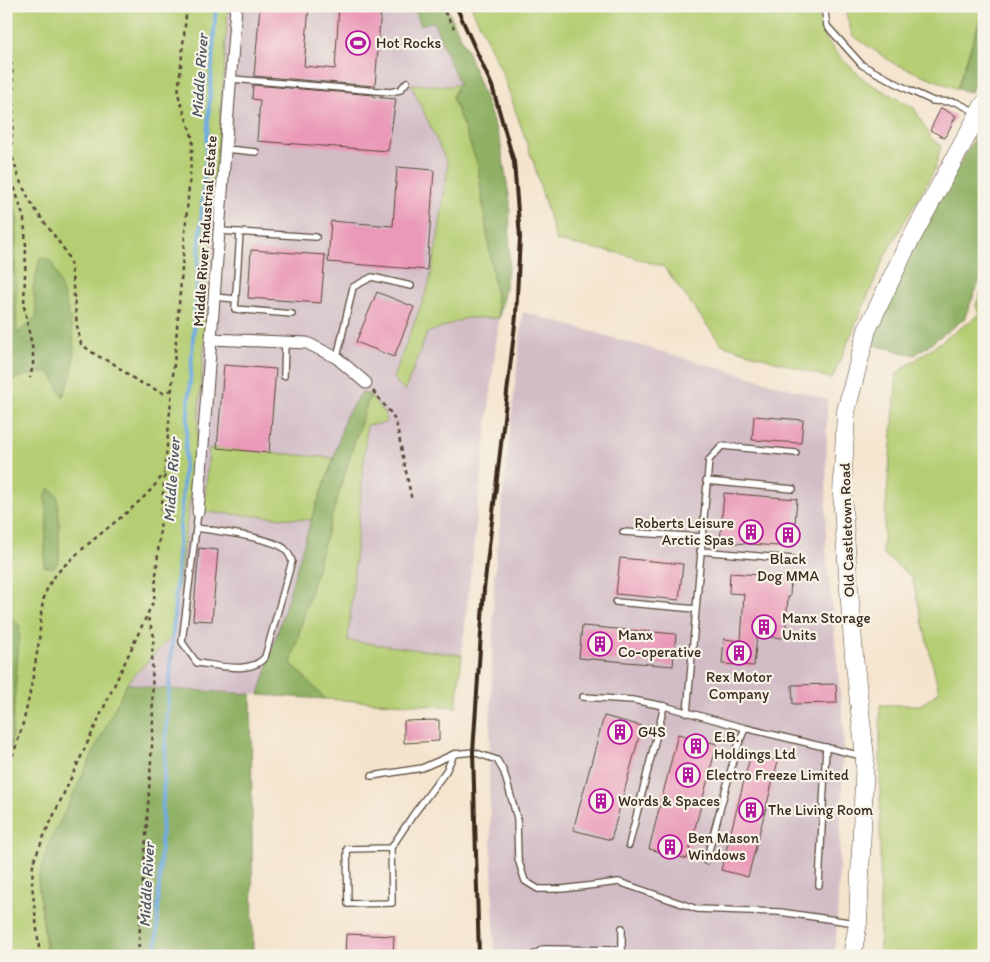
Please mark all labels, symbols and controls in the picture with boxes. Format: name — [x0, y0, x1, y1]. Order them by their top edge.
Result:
sports icon: Hot Rocks — [345, 30, 371, 56]
water label: Middle River — [187, 31, 212, 119]
place label: Hot Rocks — [376, 34, 442, 52]
street label: Middle River Industrial Estate — [189, 135, 221, 327]
water label: Middle River — [159, 435, 184, 523]
street label: Old Castletown Road — [836, 462, 858, 598]
place label: Roberts Leisure Arctic Spas — [634, 514, 734, 549]
building icon: Roberts Leisure Arctic Spas — [738, 519, 764, 545]
building icon: Black Dog MMA — [775, 522, 801, 548]
place label: Black Dog MMA — [757, 550, 819, 585]
place label: Manx Storage Units — [782, 609, 871, 644]
building icon: Manx Storage Units — [751, 614, 777, 640]
place label: Manx Co-operative — [618, 626, 701, 661]
building icon: Manx Co-operative — [587, 631, 613, 657]
building icon: Rex Motor Company — [726, 640, 752, 666]
place label: Rex Motor Company — [706, 668, 772, 703]
building icon: G4S — [607, 719, 633, 745]
place label: G4S — [638, 723, 666, 741]
place label: E.B. Holdings Ltd — [714, 728, 797, 763]
building icon: E.B. Holdings Ltd — [683, 733, 709, 759]
building icon: Electro Freeze Limited — [675, 762, 701, 788]
place label: Electro Freeze Limited — [706, 766, 849, 784]
building icon: Words & Spaces — [588, 788, 614, 814]
place label: Words & Spaces — [618, 792, 720, 810]
building icon: The Living Room — [738, 797, 764, 823]
place label: The Living Room — [768, 801, 873, 819]
place label: Ben Mason Windows — [688, 829, 759, 864]
building icon: Ben Mason Windows — [657, 834, 683, 860]
water label: Middle River — [135, 840, 158, 928]

